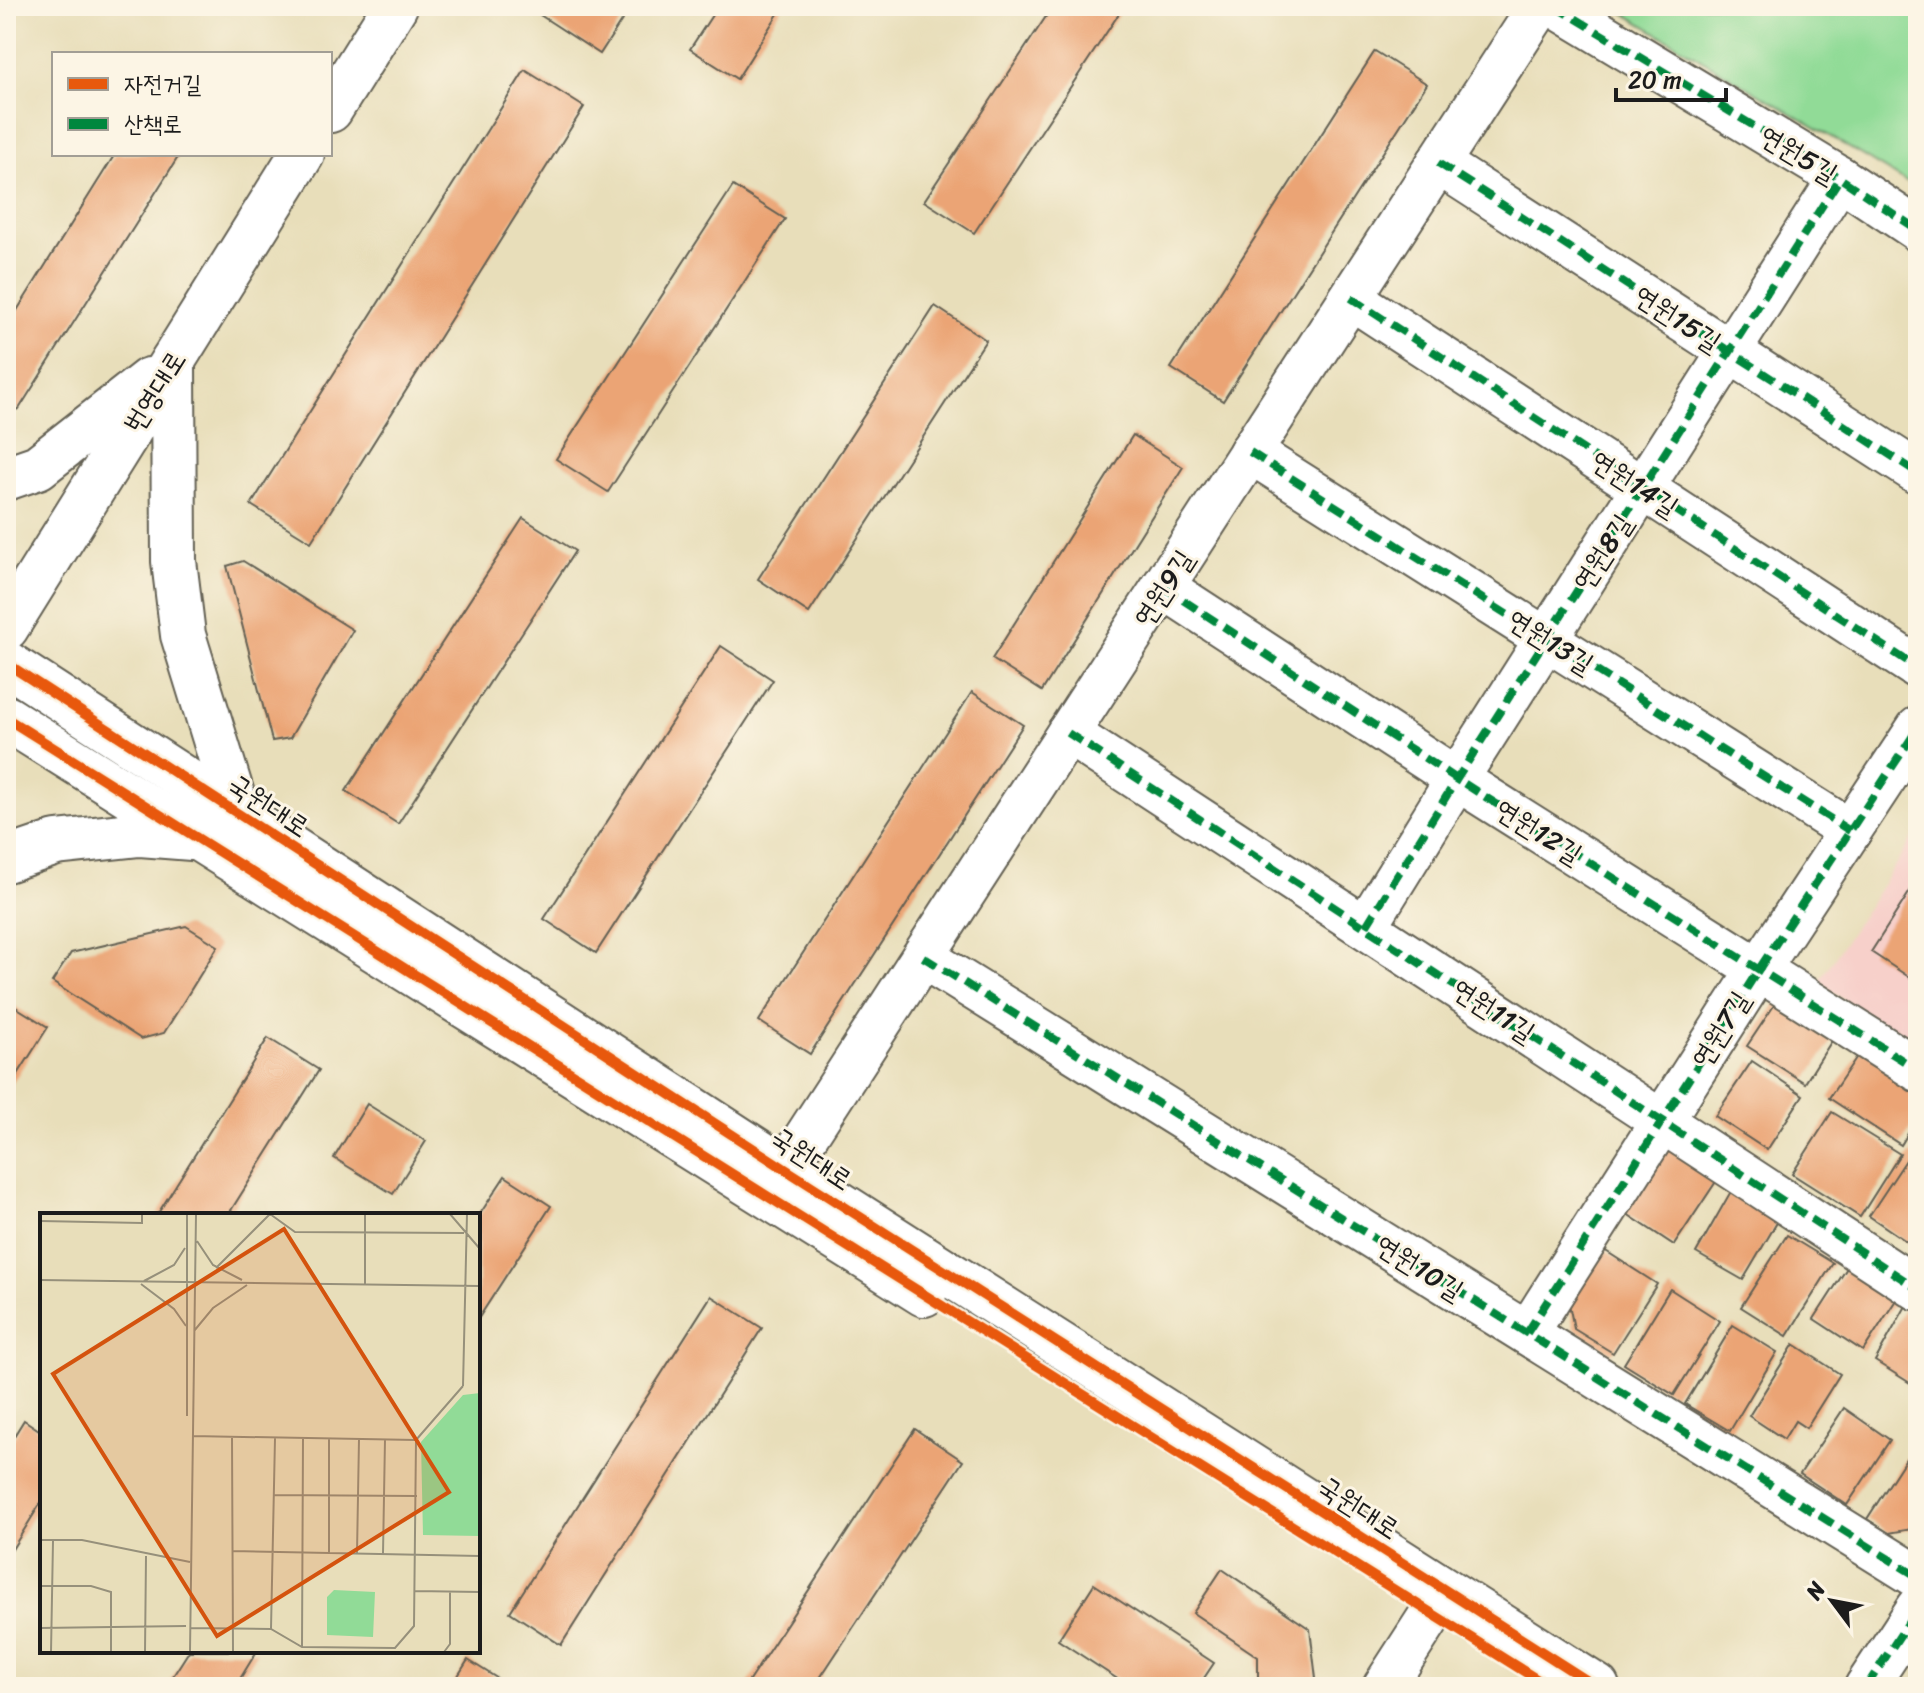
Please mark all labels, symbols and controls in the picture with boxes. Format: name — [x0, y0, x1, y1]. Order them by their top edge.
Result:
legend — [52, 52, 332, 156]
scale bar — [1616, 52, 1726, 102]
text: 20 m — [1628, 59, 1682, 101]
text: 자전거길 — [124, 63, 201, 105]
text: 산책로 — [124, 103, 182, 145]
street label: 연원5길 — [1750, 112, 1848, 197]
street label: 연원15길 — [1624, 272, 1732, 365]
street label: 번영대로 — [110, 340, 199, 442]
street label: 연원14길 — [1581, 436, 1689, 530]
street label: 연원8길 — [1559, 504, 1646, 601]
street label: 연원9길 — [1120, 539, 1207, 637]
street label: 연원13길 — [1497, 595, 1604, 687]
street label: 국원대로 — [218, 760, 320, 851]
street label: 연원12길 — [1485, 785, 1592, 878]
street label: 연원11길 — [1442, 965, 1545, 1056]
street label: 연원7길 — [1677, 981, 1763, 1078]
street label: 국원대로 — [761, 1113, 863, 1204]
inset map — [40, 1213, 480, 1653]
street label: 연원10길 — [1365, 1221, 1474, 1314]
street label: 국원대로 — [1308, 1462, 1410, 1553]
north arrow — [1792, 1561, 1872, 1641]
text: N — [1794, 1573, 1836, 1608]

